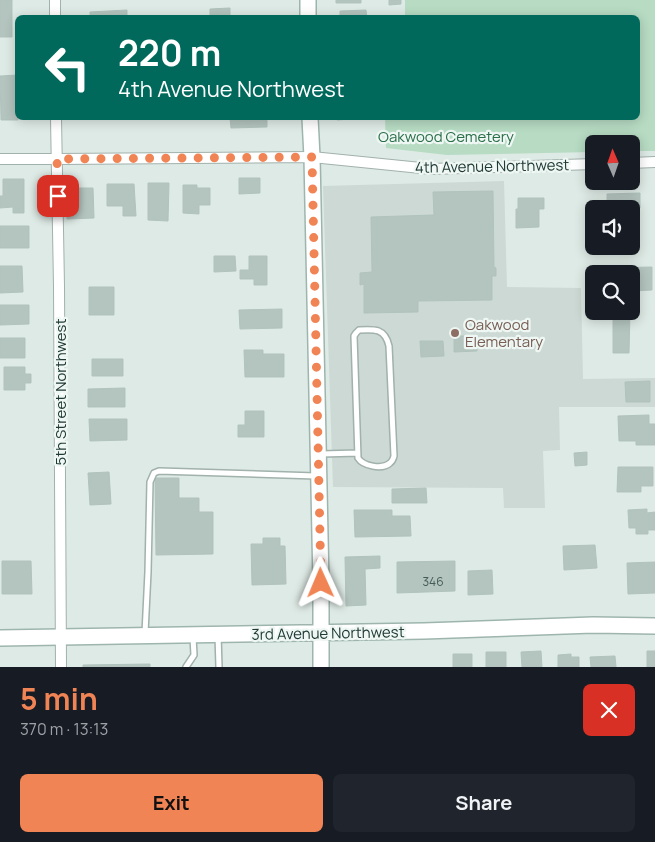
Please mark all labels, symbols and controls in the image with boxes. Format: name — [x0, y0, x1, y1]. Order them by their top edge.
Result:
text: 220 m — [118, 29, 221, 77]
icon: left — [35, 35, 100, 100]
text: 4th Avenue Northwest — [118, 74, 345, 104]
park label: Oakwood Cemetery — [378, 126, 514, 147]
north arrow — [585, 135, 640, 190]
map controls — [585, 135, 640, 320]
street label: 4th Avenue Northwest — [415, 154, 569, 178]
pin — [37, 175, 79, 217]
icon: arrive — [44, 182, 72, 210]
button: sound — [585, 200, 640, 255]
button: search — [585, 265, 640, 320]
place label: Oakwood Elementary — [465, 314, 543, 352]
street label: 5th Street Northwest — [50, 319, 71, 465]
marker: Oakwood Elementary — [449, 327, 461, 339]
position arrow — [294, 556, 346, 608]
house number: 346 — [422, 573, 444, 590]
street label: 3rd Avenue Northwest — [251, 621, 405, 645]
text: 5 min — [20, 678, 98, 719]
button: close — [583, 684, 635, 736]
text: 370 m · 13:13 — [20, 718, 108, 740]
button: Exit — [20, 774, 323, 832]
button: Share — [333, 774, 635, 832]

